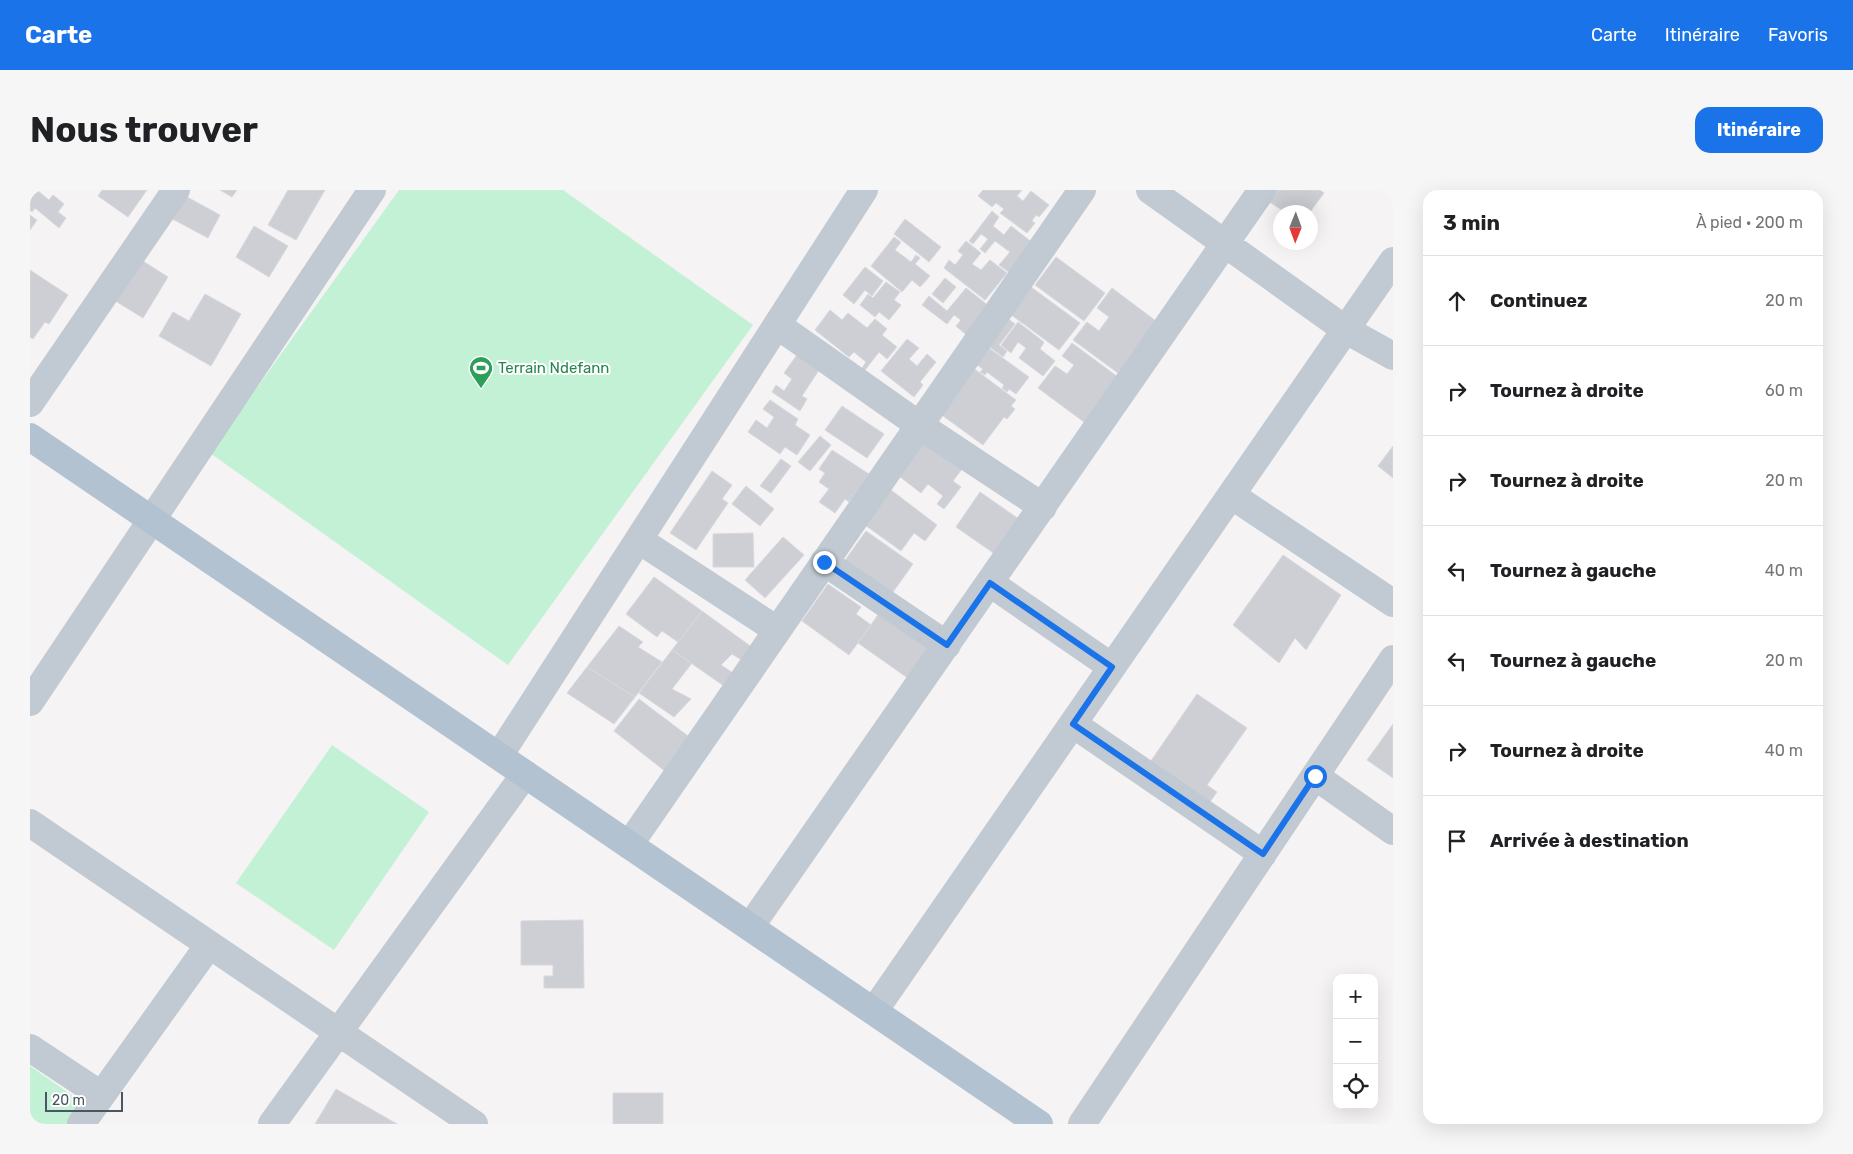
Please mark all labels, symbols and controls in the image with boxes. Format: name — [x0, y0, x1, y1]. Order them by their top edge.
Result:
text: Carte — [25, 21, 92, 49]
text: Carte — [1591, 24, 1637, 46]
text: Itinéraire — [1665, 24, 1740, 46]
text: Favoris — [1768, 24, 1828, 46]
button: Itinéraire — [1695, 107, 1823, 153]
text: Nous trouver — [30, 109, 258, 151]
north arrow — [1273, 205, 1318, 250]
text: 3 min — [1443, 210, 1500, 235]
text: À pied · 200 m — [1696, 213, 1803, 232]
icon: ahead — [1443, 287, 1471, 315]
text: Continuez — [1490, 289, 1588, 312]
text: 20 m — [1765, 291, 1803, 310]
sports icon: Terrain Ndefann — [468, 355, 494, 389]
place label: Terrain Ndefann — [498, 359, 609, 377]
icon: right — [1443, 377, 1471, 405]
text: Tournez à droite — [1490, 379, 1644, 402]
text: 60 m — [1765, 381, 1803, 400]
icon: right — [1443, 467, 1471, 495]
text: Tournez à droite — [1490, 469, 1644, 492]
text: 20 m — [1765, 471, 1803, 490]
route end — [813, 551, 836, 574]
icon: left — [1443, 557, 1471, 585]
text: Tournez à gauche — [1490, 559, 1656, 582]
text: 40 m — [1765, 561, 1803, 580]
icon: left — [1443, 647, 1471, 675]
text: Tournez à gauche — [1490, 649, 1656, 672]
text: 20 m — [1765, 651, 1803, 670]
icon: right — [1443, 737, 1471, 765]
text: Tournez à droite — [1490, 739, 1644, 762]
text: 40 m — [1765, 741, 1803, 760]
route start — [1304, 765, 1327, 788]
icon: arrive — [1443, 827, 1471, 855]
text: Arrivée à destination — [1490, 829, 1689, 852]
map controls — [1333, 974, 1378, 1109]
button: + — [1333, 974, 1378, 1019]
button: − — [1333, 1019, 1378, 1064]
button: locate — [1333, 1064, 1378, 1109]
scale bar — [45, 1089, 122, 1112]
text: 20 m — [52, 1092, 85, 1109]

